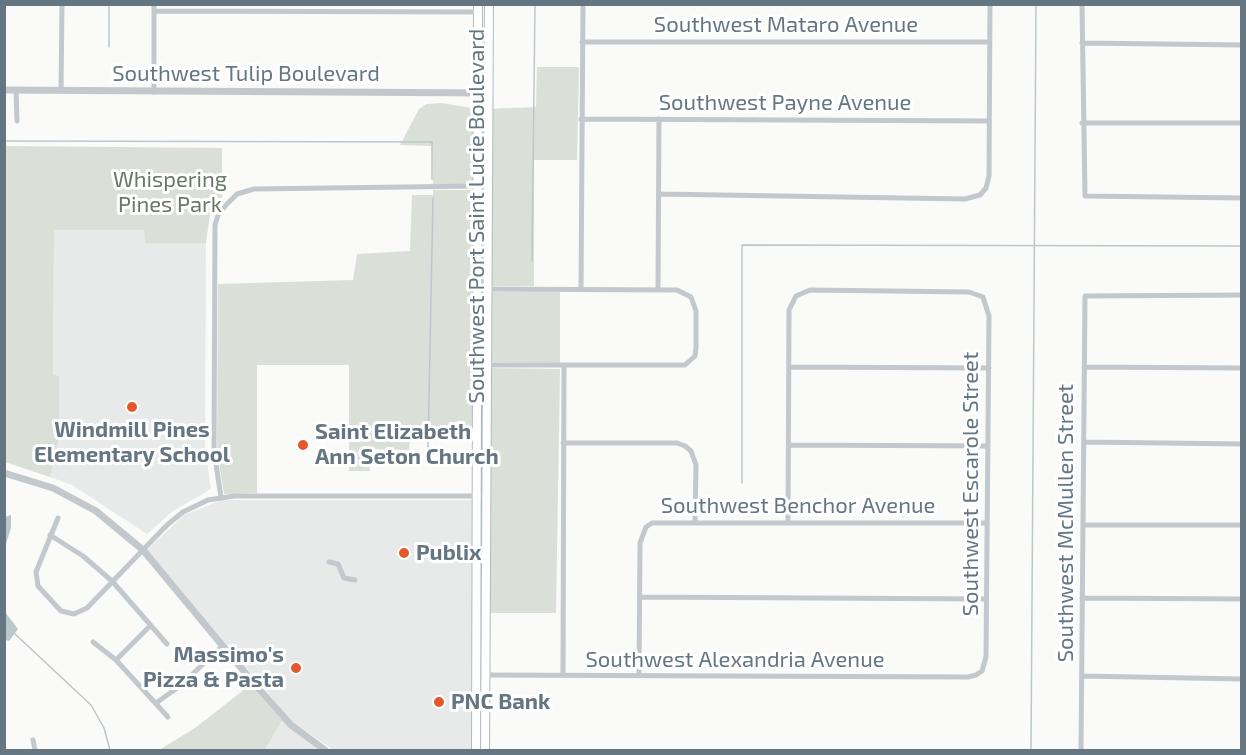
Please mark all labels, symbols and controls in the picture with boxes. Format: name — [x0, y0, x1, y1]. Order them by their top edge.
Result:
street label: Southwest Mataro Avenue — [654, 12, 918, 38]
street label: Southwest Port Saint Lucie Boulevard — [464, 29, 490, 403]
street label: Southwest Tulip Boulevard — [112, 61, 380, 87]
street label: Southwest Payne Avenue — [659, 90, 911, 116]
park label: Whispering Pines Park — [113, 167, 227, 218]
street label: Southwest Escarole Street — [958, 352, 984, 616]
street label: Southwest McMullen Street — [1053, 384, 1079, 662]
marker: Windmill Pines Elementary School — [125, 400, 139, 414]
place label: Windmill Pines Elementary School — [34, 417, 230, 469]
place label: Saint Elizabeth Ann Seton Church — [315, 419, 499, 470]
marker: Saint Elizabeth Ann Seton Church — [296, 438, 310, 452]
street label: Southwest Benchor Avenue — [661, 493, 935, 519]
place label: Publix — [416, 540, 481, 566]
marker: Publix — [397, 546, 411, 560]
place label: Massimo's Pizza & Pasta — [143, 642, 284, 694]
street label: Southwest Alexandria Avenue — [586, 647, 884, 673]
marker: Massimo's Pizza & Pasta — [289, 661, 303, 675]
place label: PNC Bank — [451, 689, 550, 715]
marker: PNC Bank — [432, 695, 446, 709]

